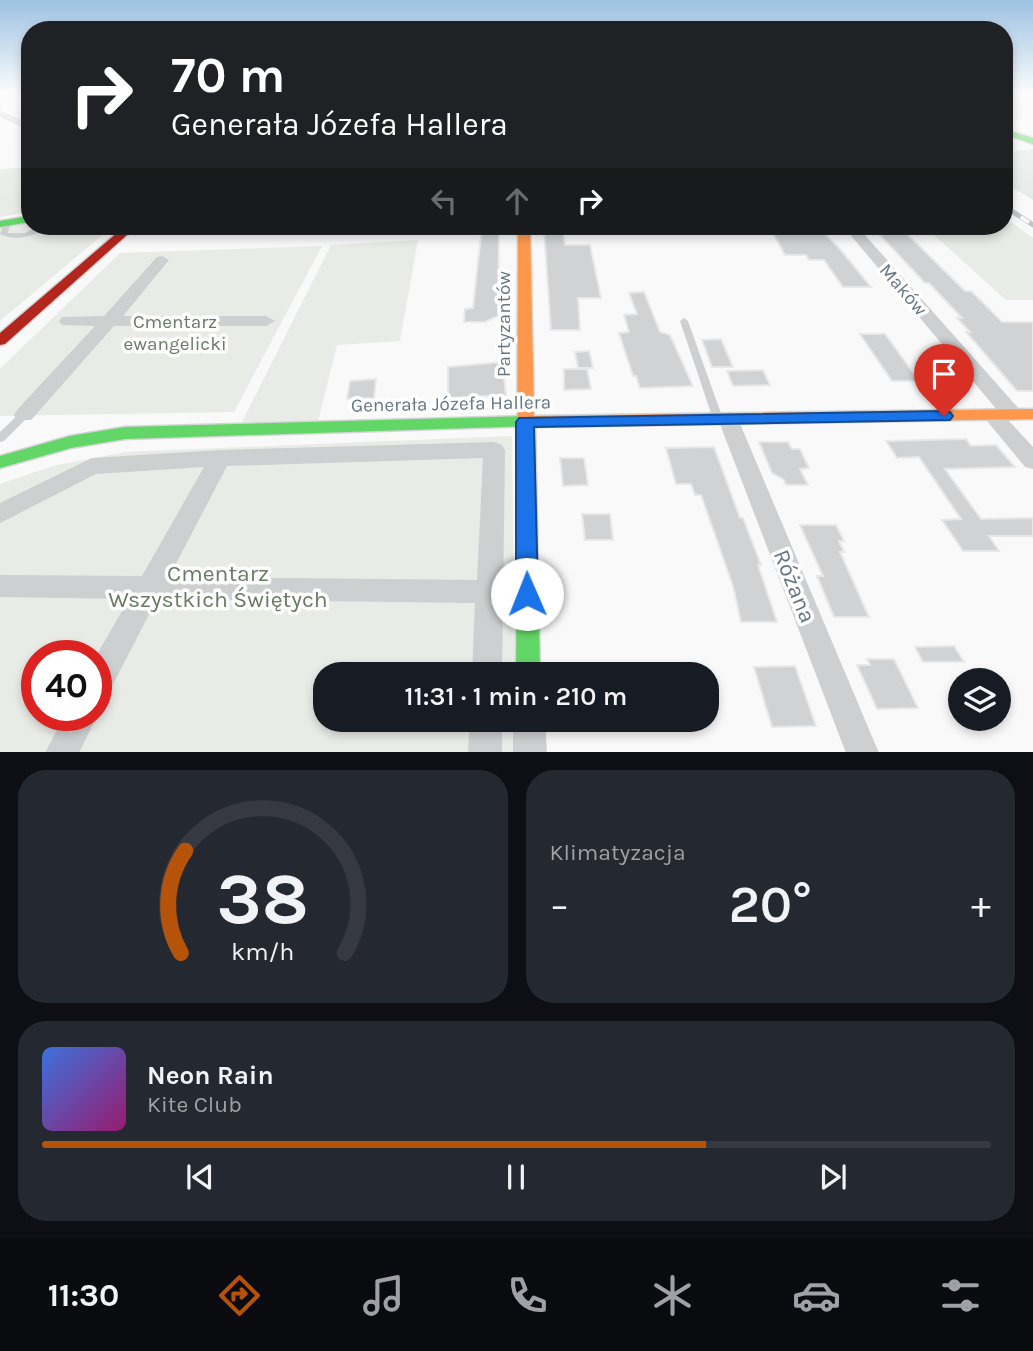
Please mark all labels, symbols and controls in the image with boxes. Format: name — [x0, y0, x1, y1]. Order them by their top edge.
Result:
text: 70 m — [171, 47, 285, 104]
icon: right — [56, 49, 147, 140]
text: Generała Józefa Hallera — [171, 106, 508, 143]
icon: left — [425, 182, 463, 220]
icon: ahead — [498, 182, 536, 220]
icon: right — [571, 182, 609, 220]
street label: Maków — [875, 259, 932, 320]
street label: Partyzantów — [493, 271, 515, 377]
park label: Cmentarz ewangelicki — [123, 311, 227, 355]
pin — [914, 344, 974, 416]
icon: arrive — [925, 355, 963, 393]
street label: Generała Józefa Hallera — [351, 391, 551, 417]
street label: Różana — [768, 546, 821, 627]
position arrow — [490, 557, 564, 631]
park label: Cmentarz Wszystkich Świętych — [108, 560, 328, 613]
speed limit sign: 40 — [21, 640, 112, 731]
map controls — [948, 668, 1011, 731]
button: layers — [948, 668, 1011, 731]
text: 11:31 · 1 min · 210 m — [405, 681, 627, 712]
text: Klimatyzacja — [550, 839, 686, 866]
text: 38 — [217, 856, 309, 941]
text: 20° — [729, 874, 812, 935]
text: − — [550, 883, 569, 928]
text: + — [971, 883, 991, 928]
text: km/h — [231, 936, 294, 965]
text: Neon Rain — [147, 1060, 274, 1091]
text: Kite Club — [147, 1091, 242, 1118]
icon: previous — [181, 1158, 219, 1196]
icon: pause — [497, 1158, 535, 1196]
icon: next — [814, 1158, 852, 1196]
icon: directions — [215, 1271, 264, 1320]
icon: music — [359, 1271, 408, 1320]
icon: phone — [503, 1271, 552, 1320]
icon: climate — [648, 1271, 697, 1320]
icon: car — [792, 1271, 841, 1320]
icon: filters — [936, 1271, 985, 1320]
text: 11:30 — [48, 1277, 119, 1314]

